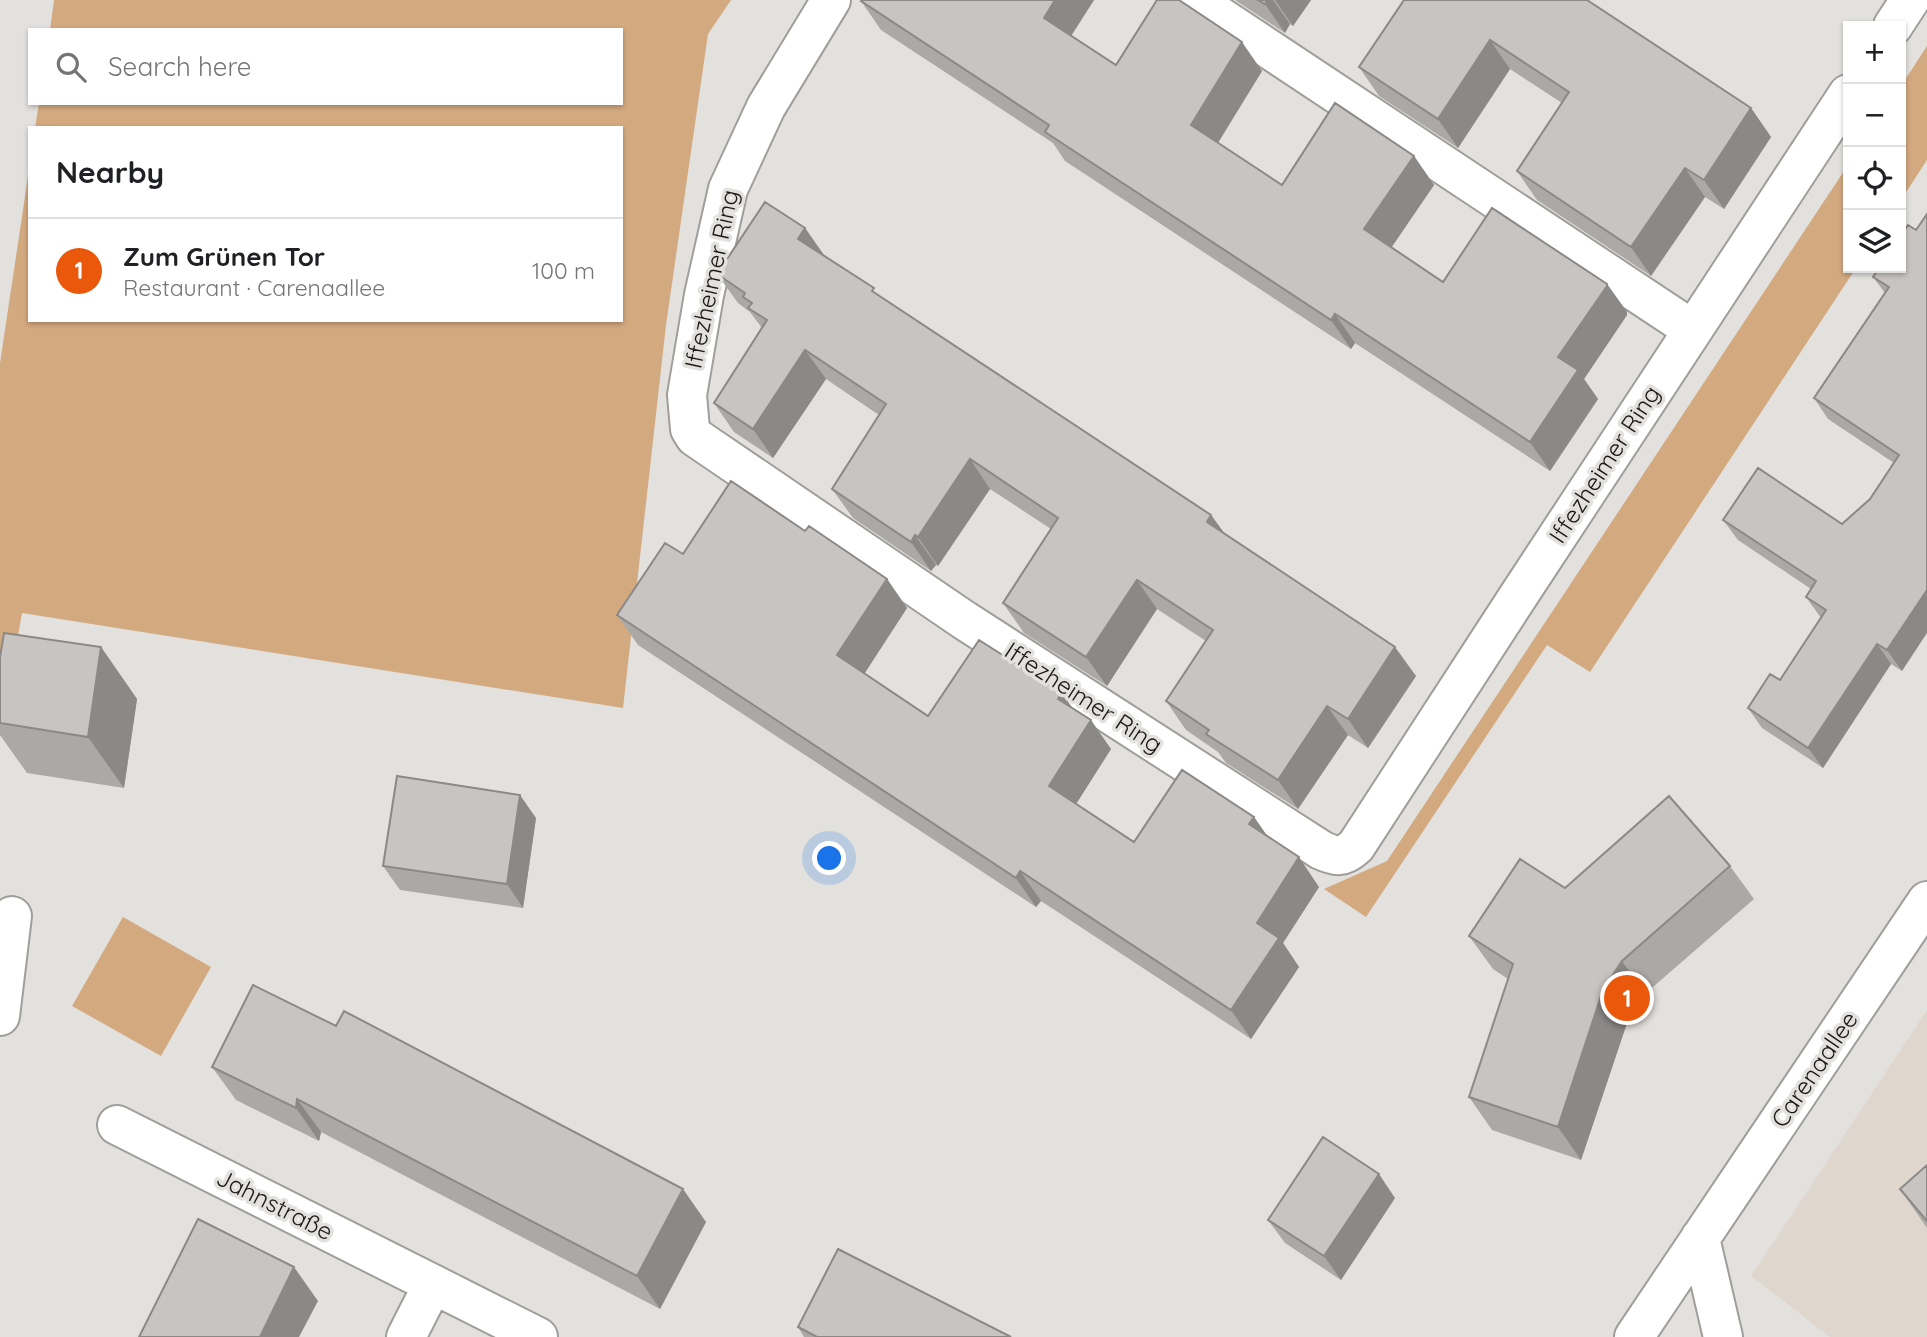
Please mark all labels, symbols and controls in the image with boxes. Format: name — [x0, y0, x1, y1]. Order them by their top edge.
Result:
map controls — [1843, 21, 1906, 273]
button: + — [1843, 21, 1906, 84]
search box — [28, 28, 623, 105]
icon: search — [52, 48, 90, 86]
text: Search here — [108, 50, 252, 83]
button: − — [1843, 84, 1906, 147]
button: locate — [1843, 147, 1906, 210]
text: Nearby — [56, 153, 164, 191]
street label: Iffezheimer Ring — [677, 187, 745, 371]
button: layers — [1843, 210, 1906, 273]
text: Zum Grünen Tor — [123, 240, 325, 273]
text: 1 — [75, 256, 83, 285]
text: 100 m — [532, 256, 595, 285]
text: Restaurant · Carenaallee — [123, 273, 385, 302]
street label: Iffezheimer Ring — [1542, 380, 1666, 548]
street label: Iffezheimer Ring — [1000, 635, 1168, 759]
your location — [812, 841, 846, 875]
pin: 1 — [1604, 972, 1650, 1024]
street label: Carenaallee — [1764, 1005, 1864, 1133]
street label: Jahnstraße — [212, 1162, 338, 1246]

